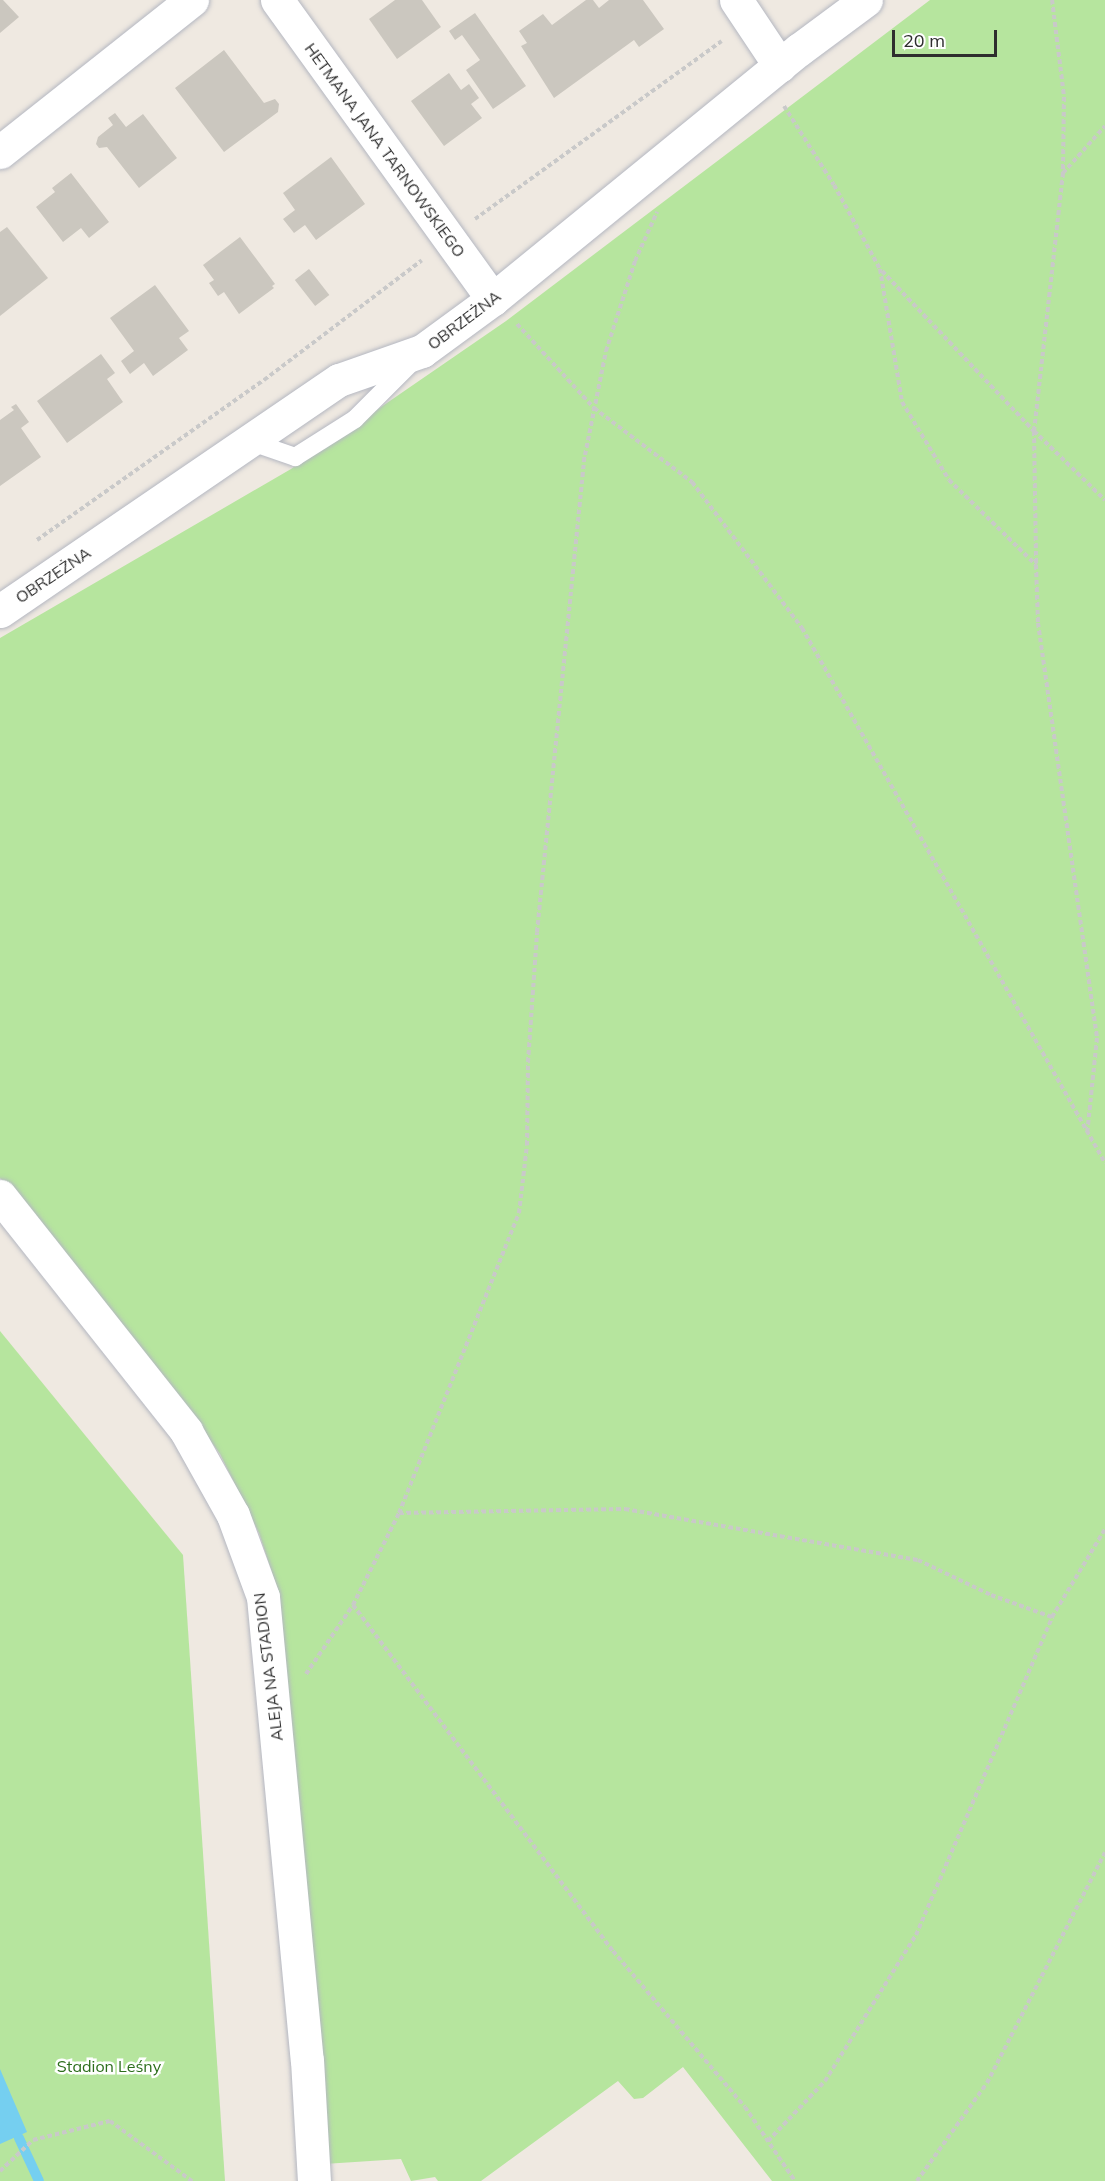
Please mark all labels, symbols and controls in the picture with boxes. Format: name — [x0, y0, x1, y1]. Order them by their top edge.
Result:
scale bar — [895, 18, 1000, 56]
text: 20 m — [903, 29, 945, 52]
street label: HETMANA JANA TARNOWSKIEGO — [301, 39, 469, 261]
street label: OBRZEŻNA — [424, 286, 504, 354]
street label: OBRZEŻNA — [12, 543, 94, 607]
street label: ALEJA NA STADION — [249, 1592, 287, 1742]
park label: Stadion Leśny — [57, 2056, 161, 2076]

